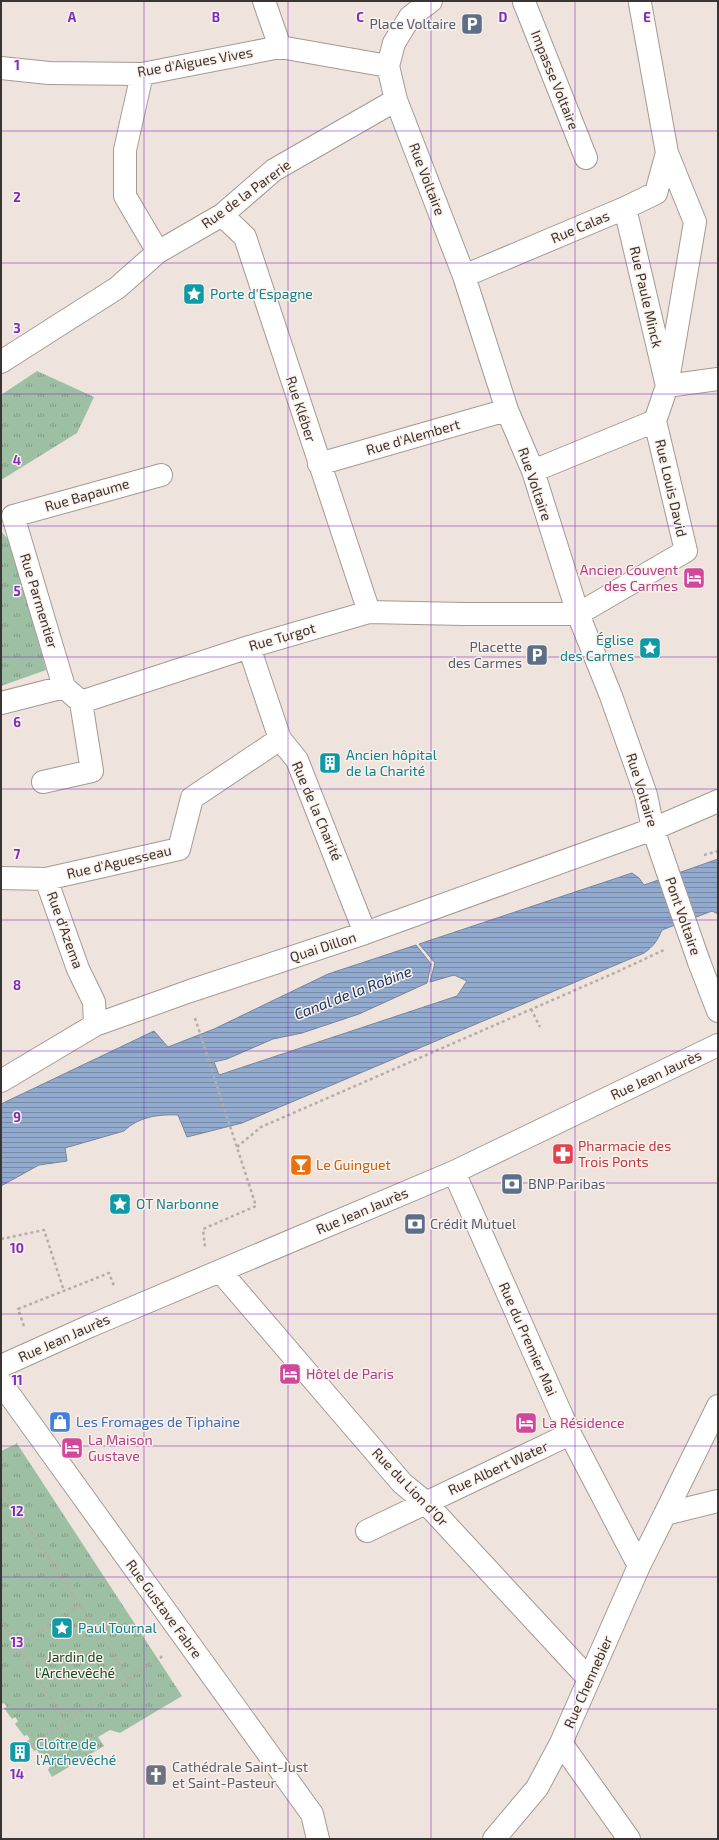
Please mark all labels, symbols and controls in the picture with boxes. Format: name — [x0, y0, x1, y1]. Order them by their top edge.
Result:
text: A — [68, 9, 77, 25]
text: B — [212, 9, 220, 25]
text: C — [356, 9, 364, 25]
text: D — [499, 9, 508, 25]
text: E — [643, 9, 651, 25]
parking icon: Place Voltaire — [459, 11, 485, 37]
place label: Place Voltaire — [369, 15, 456, 32]
street label: Impasse Voltaire — [528, 28, 583, 132]
street label: Rue d'Aigues Vives — [136, 43, 254, 80]
text: 1 — [14, 57, 20, 73]
street label: Rue Voltaire — [406, 140, 449, 218]
street label: Rue de la Parerie — [198, 155, 294, 232]
text: 2 — [13, 189, 21, 205]
street label: Rue Calas — [548, 207, 612, 246]
street label: Rue Paule Minck — [627, 244, 666, 349]
place icon: Porte d'Espagne — [181, 281, 207, 307]
place label: Porte d'Espagne — [210, 285, 313, 302]
text: 3 — [13, 320, 21, 336]
street label: Rue Kléber — [283, 374, 320, 444]
street label: Rue d'Alembert — [364, 415, 462, 458]
street label: Rue Louis David — [652, 437, 691, 539]
street label: Rue Voltaire — [515, 445, 556, 523]
text: 4 — [13, 452, 21, 468]
street label: Rue Bapaume — [43, 474, 131, 515]
street label: Rue Parmentier — [17, 551, 62, 651]
place label: Ancien Couvent des Carmes — [580, 561, 678, 594]
hotel icon: Ancien Couvent des Carmes — [681, 565, 707, 591]
text: 5 — [13, 583, 21, 599]
street label: Rue Turgot — [247, 619, 317, 654]
place label: Église des Carmes — [560, 631, 634, 664]
place icon: Église des Carmes — [637, 635, 663, 661]
place label: Placette des Carmes — [448, 638, 522, 671]
parking icon: Placette des Carmes — [524, 642, 550, 668]
text: 6 — [13, 714, 21, 730]
place label: Ancien hôpital de la Charité — [346, 746, 438, 779]
building icon: Ancien hôpital de la Charité — [317, 750, 343, 776]
street label: Rue Voltaire — [623, 751, 662, 829]
street label: Rue de la Charité — [289, 758, 346, 863]
street label: Rue d'Aguesseau — [65, 841, 173, 882]
text: 7 — [14, 846, 21, 862]
street label: Pont Voltaire — [662, 874, 705, 957]
street label: Rue d'Azema — [44, 889, 87, 971]
street label: Quai Dillon — [288, 928, 358, 965]
water label: Canal de la Robine — [291, 961, 414, 1023]
text: 8 — [13, 977, 21, 993]
street label: Rue Jean Jaurès — [608, 1046, 704, 1103]
text: 9 — [13, 1109, 21, 1125]
place label: Pharmacie des Trois Ponts — [578, 1137, 671, 1170]
pharmacy icon: Pharmacie des Trois Ponts — [550, 1141, 576, 1167]
bar icon: Le Guinguet — [288, 1152, 314, 1178]
place label: Le Guinguet — [316, 1156, 391, 1173]
bank icon: BNP Paribas — [499, 1171, 525, 1197]
place label: BNP Paribas — [528, 1175, 605, 1192]
street label: Rue Jean Jaurès — [313, 1183, 410, 1238]
place icon: OT Narbonne — [107, 1191, 133, 1217]
place label: OT Narbonne — [136, 1195, 219, 1212]
bank icon: Crédit Mutuel — [402, 1211, 428, 1237]
place label: Crédit Mutuel — [430, 1215, 517, 1232]
text: 10 — [10, 1240, 24, 1256]
street label: Rue du Premier Mai — [496, 1279, 561, 1398]
street label: Rue Jean Jaurès — [15, 1310, 112, 1365]
hotel icon: Hôtel de Paris — [277, 1361, 303, 1387]
place label: Hôtel de Paris — [306, 1365, 394, 1382]
text: 11 — [11, 1372, 23, 1388]
shop icon: Les Fromages de Tiphaine — [47, 1409, 73, 1435]
hotel icon: La Résidence — [513, 1410, 539, 1436]
place label: Les Fromages de Tiphaine — [76, 1413, 240, 1430]
place label: La Résidence — [542, 1414, 625, 1431]
place label: La Maison Gustave — [88, 1431, 153, 1464]
hotel icon: La Maison Gustave — [59, 1435, 85, 1461]
street label: Rue Albert Water — [445, 1437, 551, 1498]
street label: Rue du Lion d'Or — [369, 1444, 452, 1530]
text: 12 — [10, 1503, 24, 1519]
street label: Rue Gustave Fabre — [123, 1556, 206, 1661]
place icon: Paul Tournal — [49, 1615, 75, 1641]
place label: Paul Tournal — [78, 1619, 157, 1636]
street label: Rue Chennebier — [560, 1633, 616, 1731]
text: 13 — [11, 1634, 24, 1650]
park label: Jardin de l'Archevêché — [35, 1648, 115, 1681]
place label: Cloître de l'Archevêché — [36, 1735, 116, 1768]
building icon: Cloître de l'Archevêché — [7, 1739, 33, 1765]
place label: Cathédrale Saint-Just et Saint-Pasteur — [172, 1758, 308, 1791]
church icon: Cathédrale Saint-Just et Saint-Pasteur — [143, 1762, 169, 1788]
text: 14 — [10, 1766, 24, 1782]

